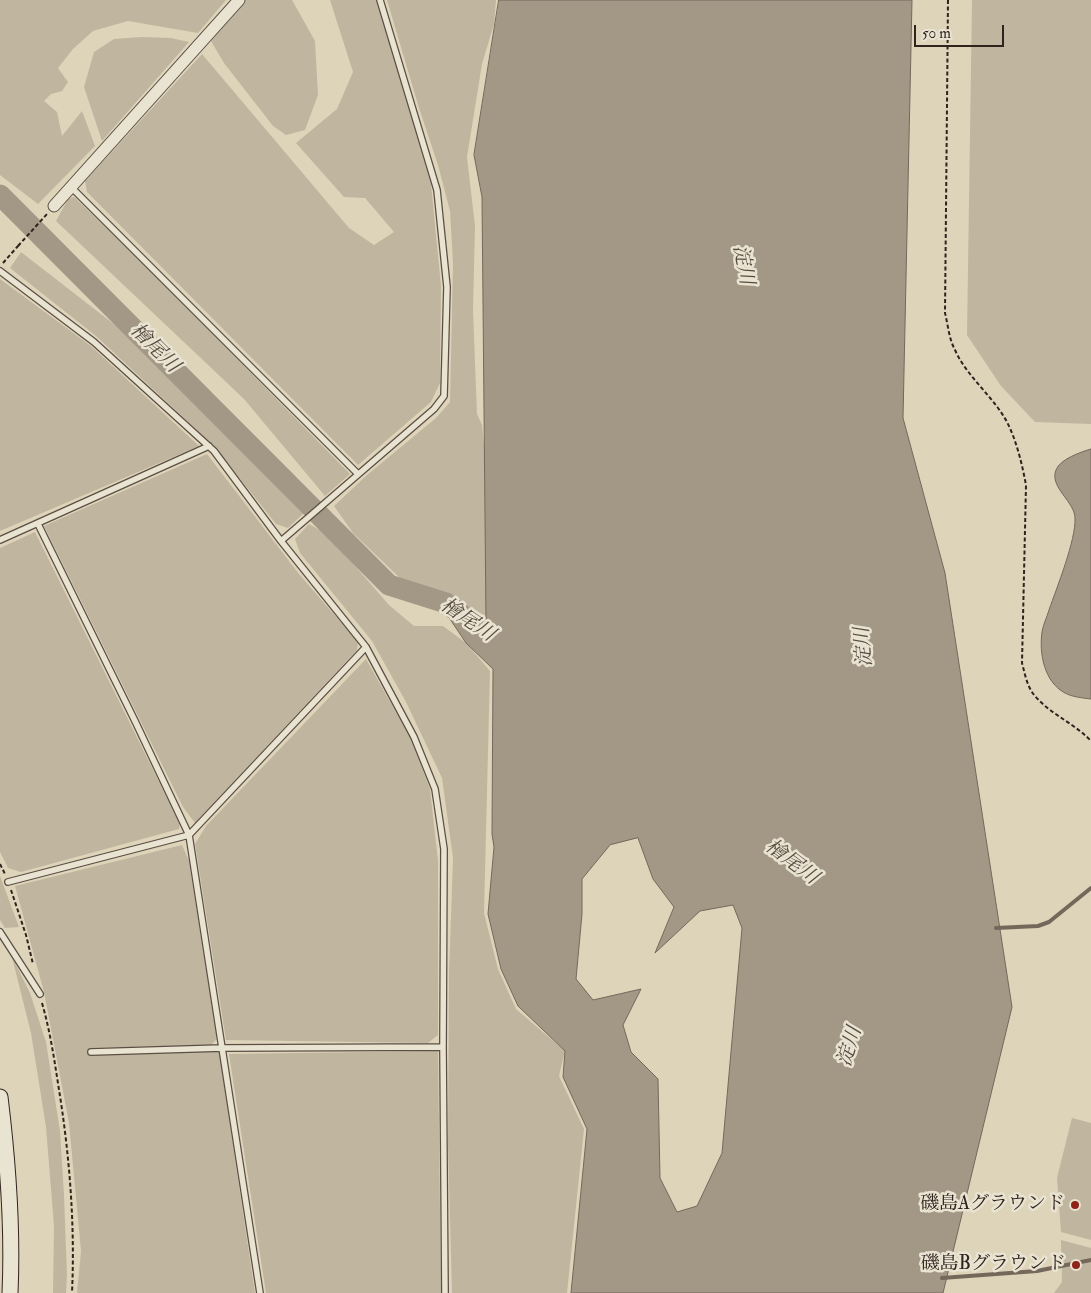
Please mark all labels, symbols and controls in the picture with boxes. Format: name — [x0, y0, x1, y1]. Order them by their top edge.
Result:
scale bar — [916, 15, 1006, 47]
text: 50 m — [922, 24, 951, 43]
water label: 淀川 — [726, 243, 758, 287]
water label: 檜尾川 — [124, 319, 184, 379]
water label: 檜尾川 — [435, 594, 499, 648]
water label: 淀川 — [851, 626, 879, 668]
water label: 檜尾川 — [760, 835, 822, 891]
water label: 淀川 — [834, 1024, 868, 1070]
place label: 磯島Aグラウンド — [920, 1194, 1065, 1216]
marker: 磯島Aグラウンド — [1069, 1199, 1081, 1211]
place label: 磯島Bグラウンド — [921, 1254, 1066, 1276]
marker: 磯島Bグラウンド — [1070, 1259, 1082, 1271]

